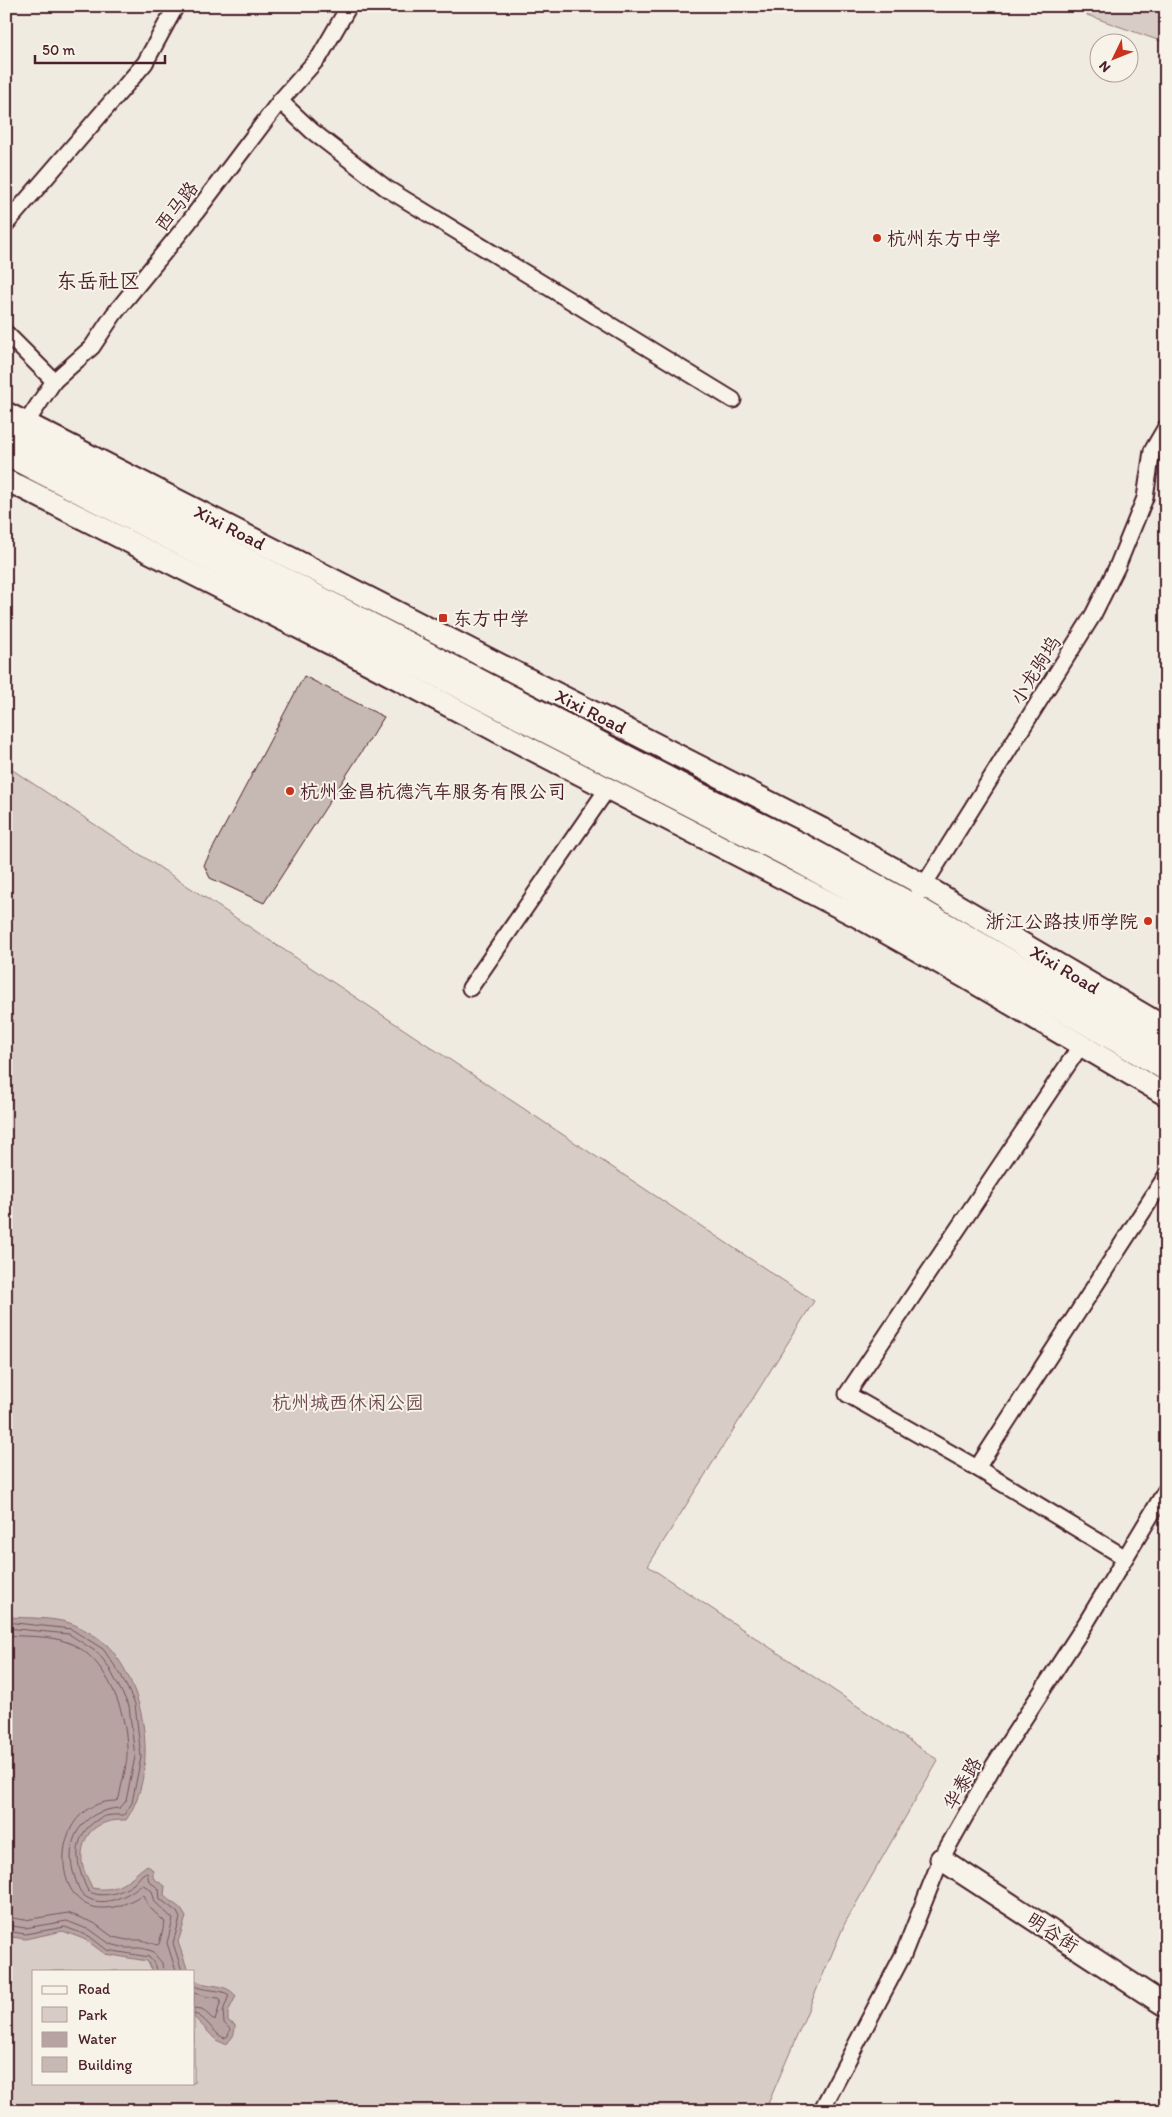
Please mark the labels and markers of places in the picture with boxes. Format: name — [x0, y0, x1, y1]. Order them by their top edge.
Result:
place label: 杭州东方中学 — [887, 227, 1001, 250]
marker: 杭州东方中学 — [871, 232, 883, 244]
place label: 东方中学 — [453, 607, 529, 630]
marker: 东方中学 — [437, 612, 449, 624]
place label: 杭州金昌杭德汽车服务有限公司 — [300, 780, 566, 803]
marker: 杭州金昌杭德汽车服务有限公司 — [284, 785, 296, 797]
place label: 浙江公路技师学院 — [986, 910, 1138, 933]
marker: 浙江公路技师学院 — [1142, 915, 1154, 927]

